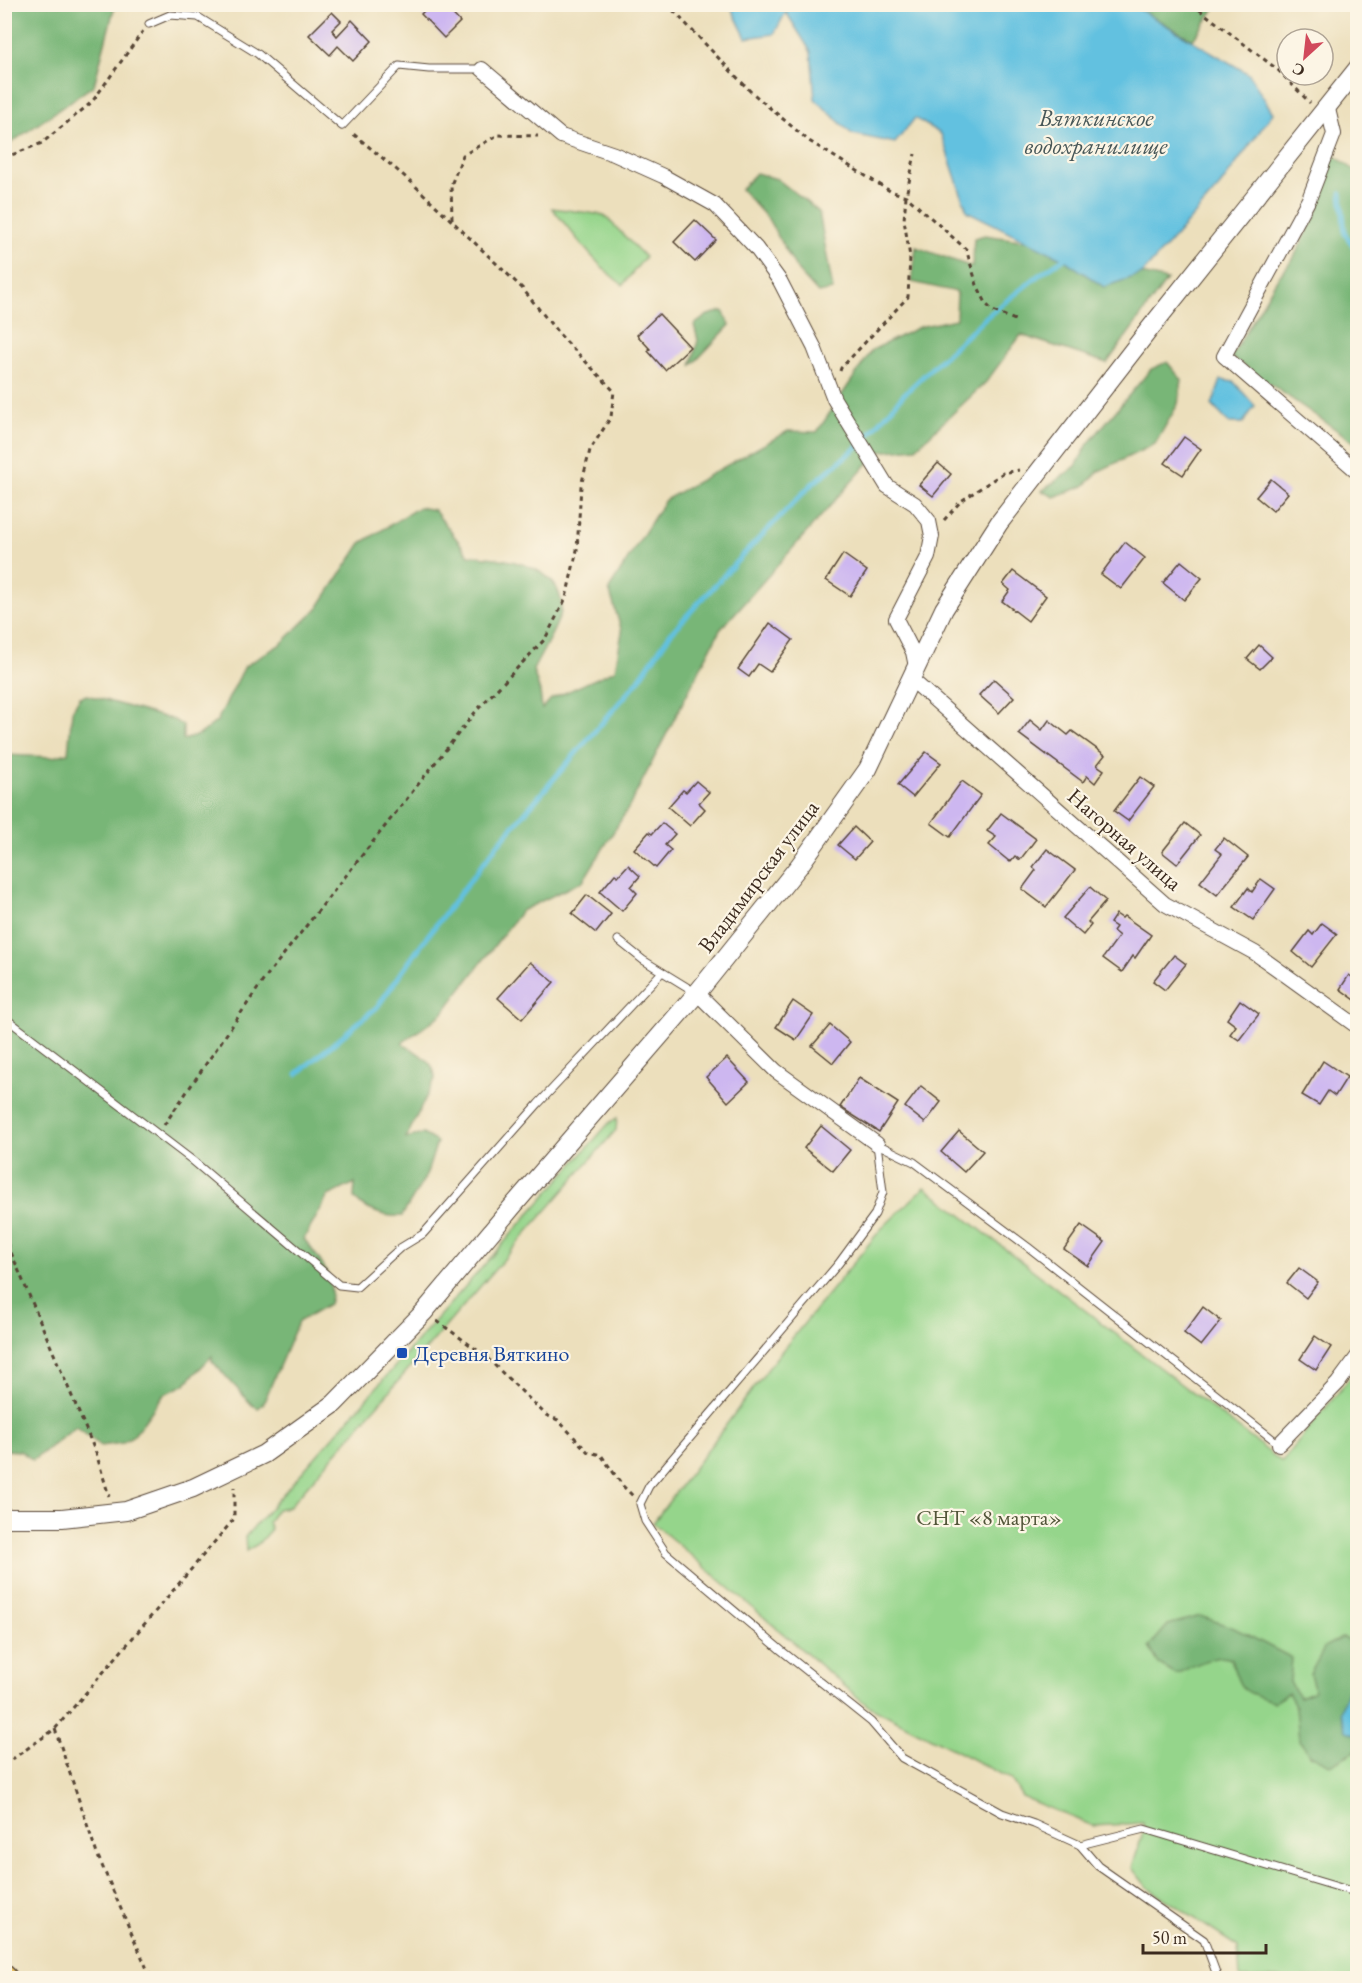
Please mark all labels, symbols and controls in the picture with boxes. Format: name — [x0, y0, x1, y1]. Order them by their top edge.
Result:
north arrow — [1275, 27, 1335, 87]
text: С — [1289, 58, 1308, 82]
water label: Вяткинское водохранилище — [1025, 102, 1168, 161]
street label: Нагорная улица — [1061, 782, 1188, 897]
street label: Владимирская улица — [691, 794, 825, 958]
place label: Деревня Вяткино — [414, 1339, 569, 1368]
marker: Деревня Вяткино — [395, 1346, 409, 1360]
park label: СНТ «8 марта» — [916, 1503, 1062, 1532]
scale bar — [1143, 1917, 1266, 1955]
text: 50 m — [1152, 1926, 1187, 1949]

